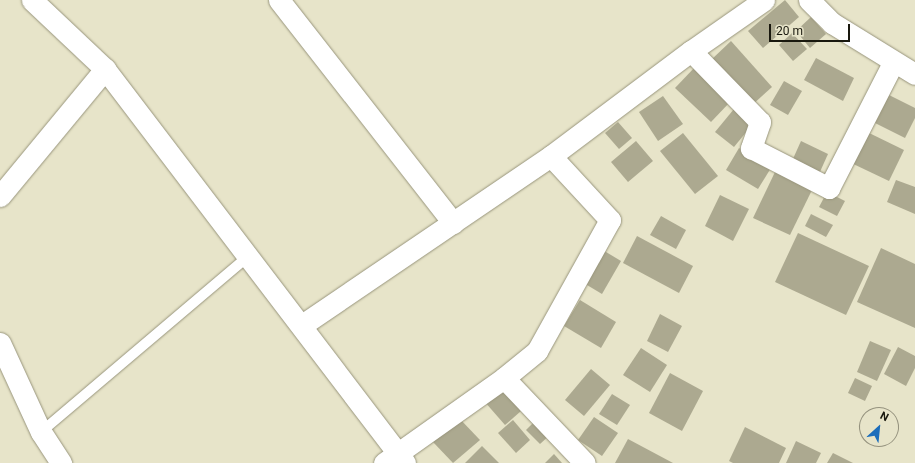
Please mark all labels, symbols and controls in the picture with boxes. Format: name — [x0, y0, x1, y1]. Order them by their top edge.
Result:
scale bar — [771, 16, 852, 42]
text: 20 m — [776, 24, 803, 38]
north arrow — [859, 407, 899, 447]
text: N — [878, 409, 891, 424]

